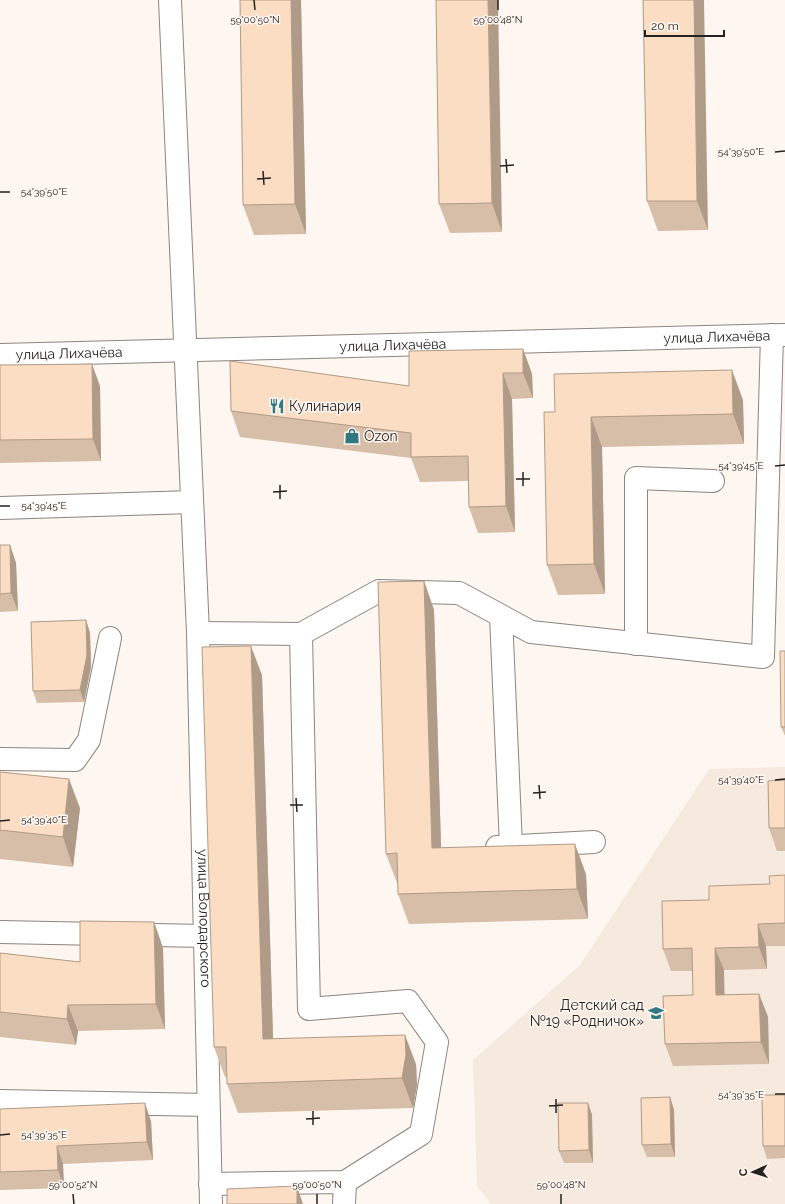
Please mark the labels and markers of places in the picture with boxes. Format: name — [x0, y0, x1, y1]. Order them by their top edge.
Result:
restaurant icon: Кулинария — [268, 397, 286, 415]
place label: Кулинария — [289, 398, 361, 414]
shop icon: Ozon — [343, 427, 361, 445]
place label: Ozon — [364, 428, 398, 444]
place label: Детский сад №19 «Родничок» — [530, 997, 644, 1029]
school or university icon: Детский сад №19 «Родничок» — [647, 1004, 665, 1022]

